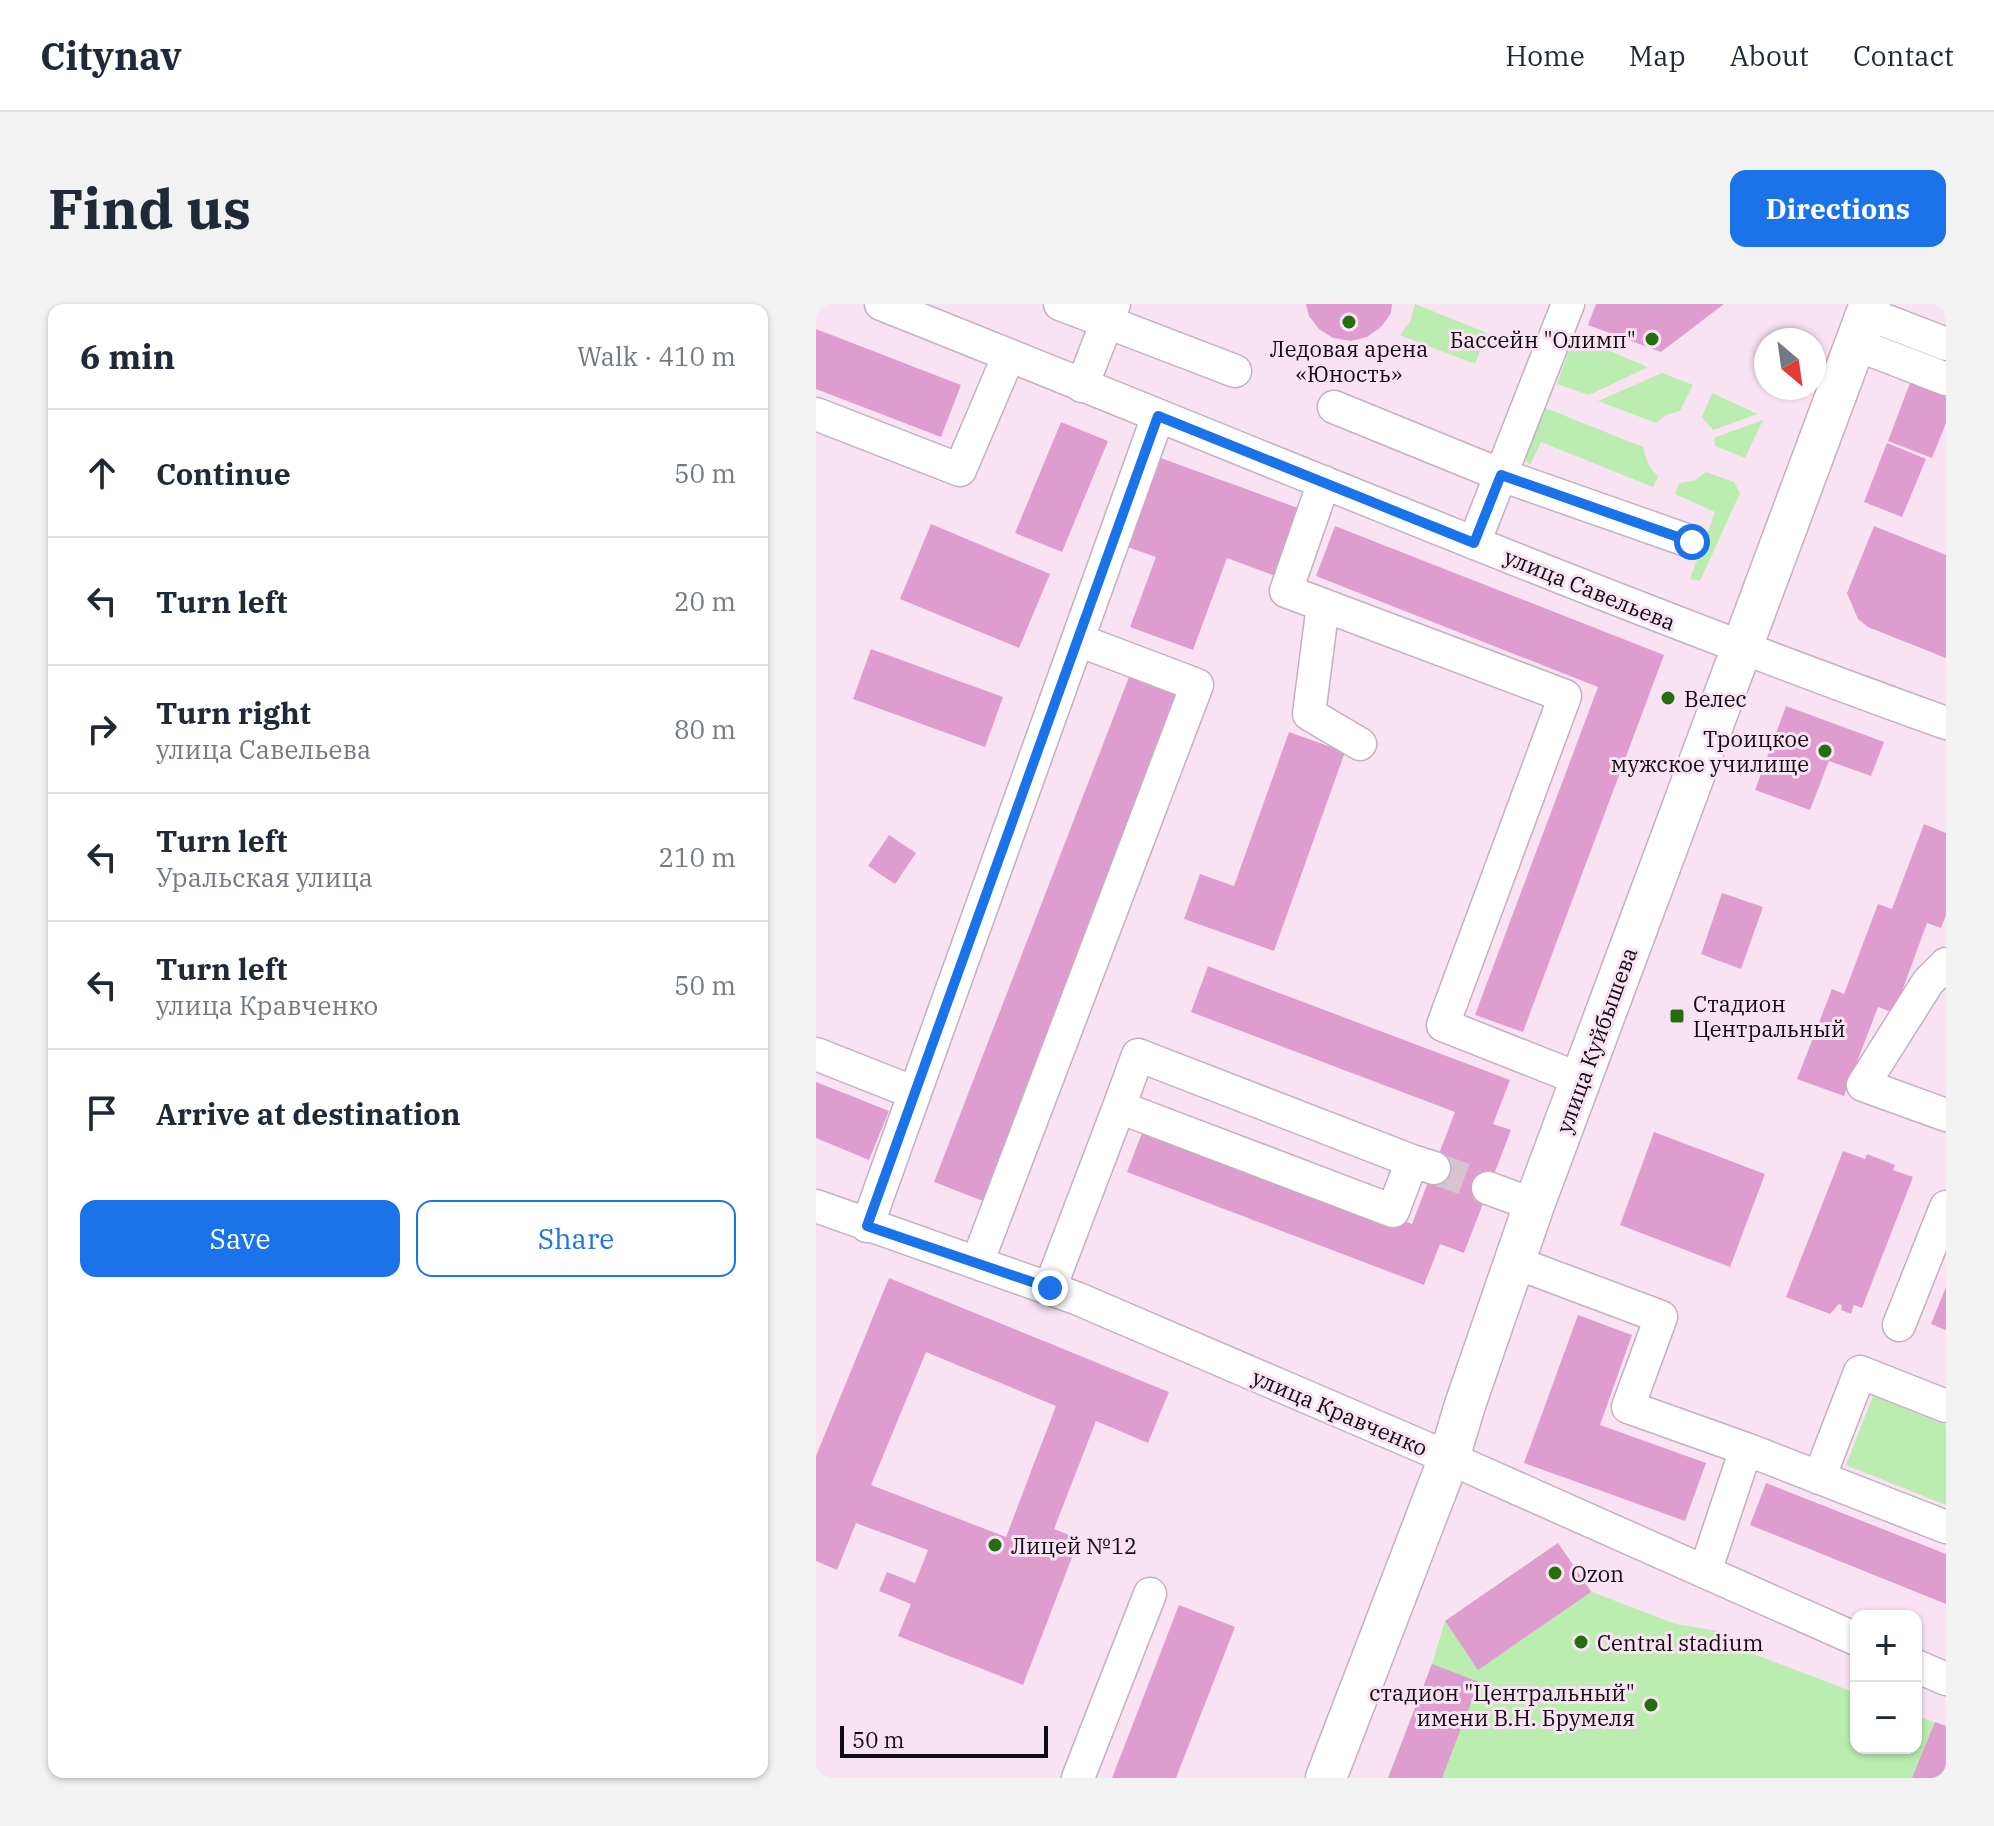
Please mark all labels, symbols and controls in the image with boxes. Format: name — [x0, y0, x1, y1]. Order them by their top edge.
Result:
text: Citynav — [40, 31, 182, 80]
text: Home — [1505, 37, 1585, 74]
text: Map — [1629, 37, 1686, 74]
text: About — [1730, 37, 1809, 74]
text: Contact — [1853, 37, 1954, 74]
button: Directions — [1730, 170, 1946, 247]
text: Find us — [48, 172, 251, 244]
marker: Ледовая арена «Юность» — [1340, 313, 1358, 331]
place label: Бассейн "Олимп" — [1450, 325, 1636, 354]
north arrow — [1754, 328, 1826, 400]
marker: Бассейн "Олимп" — [1643, 330, 1661, 348]
text: 6 min — [80, 334, 175, 378]
place label: Ледовая арена «Юность» — [1270, 334, 1428, 388]
text: Walk · 410 m — [577, 339, 736, 373]
icon: ahead — [80, 451, 124, 495]
text: Continue — [156, 454, 291, 493]
text: 50 m — [674, 456, 736, 490]
route start — [1674, 524, 1710, 560]
street label: улица Савельева — [1500, 541, 1680, 637]
icon: left — [80, 579, 124, 623]
text: Turn left — [156, 582, 288, 621]
text: 20 m — [674, 584, 736, 618]
place label: Велес — [1684, 684, 1747, 713]
marker: Велес — [1659, 689, 1677, 707]
text: Turn right — [156, 693, 311, 732]
icon: right — [80, 707, 124, 751]
text: 80 m — [674, 712, 736, 746]
place label: Троицкое мужское училище — [1611, 724, 1809, 778]
text: улица Савельева — [156, 732, 371, 766]
marker: Троицкое мужское училище — [1816, 742, 1834, 760]
text: Turn left — [156, 821, 288, 860]
icon: left — [80, 835, 124, 879]
text: 210 m — [658, 840, 736, 874]
text: Уральская улица — [156, 860, 373, 894]
street label: улица Куйбышева — [1549, 943, 1643, 1137]
text: Turn left — [156, 949, 288, 988]
icon: left — [80, 963, 124, 1007]
text: 50 m — [674, 968, 736, 1002]
text: улица Кравченко — [156, 988, 378, 1022]
place label: Стадион Центральный — [1693, 989, 1846, 1043]
marker: Стадион Центральный — [1668, 1007, 1686, 1025]
icon: arrive — [80, 1091, 124, 1135]
text: Arrive at destination — [156, 1094, 461, 1133]
button: Save — [80, 1200, 400, 1277]
button: Share — [416, 1200, 736, 1277]
route end — [1032, 1270, 1068, 1306]
street label: улица Кравченко — [1248, 1362, 1432, 1462]
place label: Лицей №12 — [1011, 1531, 1137, 1560]
marker: Лицей №12 — [986, 1536, 1004, 1554]
place label: Ozon — [1571, 1559, 1624, 1588]
marker: Ozon — [1546, 1564, 1564, 1582]
map controls — [1850, 1610, 1922, 1754]
button: + — [1850, 1610, 1922, 1682]
place label: Central stadium — [1597, 1628, 1763, 1657]
marker: Central stadium — [1572, 1633, 1590, 1651]
place label: стадион "Центральный" имени В.Н. Брумеля — [1369, 1678, 1635, 1732]
button: − — [1850, 1682, 1922, 1754]
marker: стадион "Центральный" имени В.Н. Брумеля — [1642, 1696, 1660, 1714]
scale bar — [840, 1722, 1048, 1758]
text: 50 m — [852, 1725, 904, 1754]

